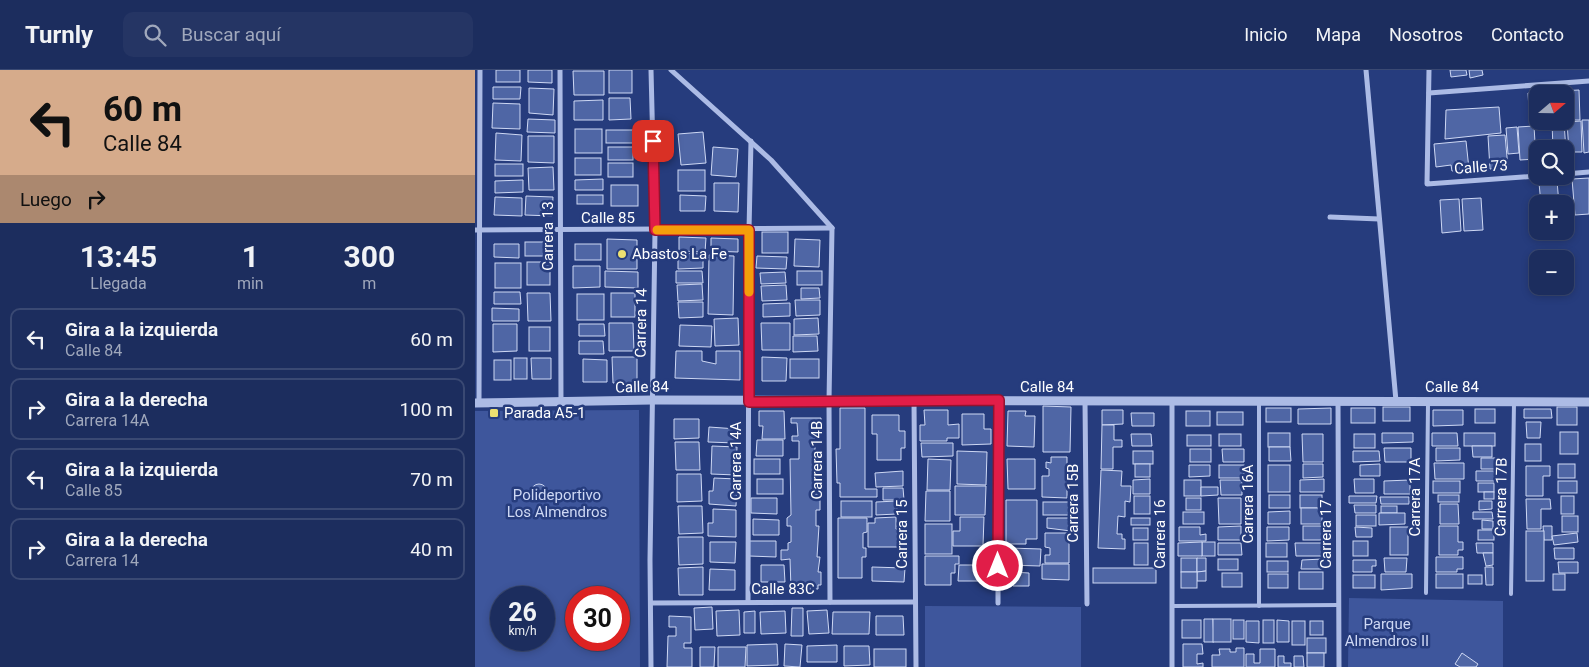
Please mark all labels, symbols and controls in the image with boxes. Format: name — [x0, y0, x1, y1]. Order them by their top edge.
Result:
search box — [123, 12, 473, 57]
text: Turnly — [25, 21, 93, 49]
icon: search — [141, 21, 169, 49]
text: Buscar aquí — [181, 23, 281, 46]
text: Inicio — [1244, 24, 1288, 45]
text: Mapa — [1316, 24, 1361, 45]
text: Nosotros — [1389, 24, 1463, 45]
text: Contacto — [1491, 24, 1564, 45]
north arrow — [1529, 85, 1574, 130]
map controls — [1529, 85, 1574, 295]
text: 60 m — [103, 89, 182, 130]
icon: left — [20, 90, 85, 155]
pin — [632, 120, 674, 162]
icon: arrive — [639, 127, 667, 155]
text: Calle 84 — [103, 131, 182, 156]
button: search — [1529, 140, 1574, 185]
street label: Calle 73 — [1454, 156, 1508, 178]
icon: right — [82, 185, 110, 213]
text: Luego — [20, 188, 72, 211]
button: + — [1529, 195, 1574, 240]
street label: Carrera 13 — [539, 201, 557, 271]
street label: Calle 85 — [581, 209, 635, 227]
text: 13:45 — [80, 239, 157, 274]
text: 1 — [242, 239, 259, 274]
text: 300 — [344, 239, 395, 274]
place label: Abastos La Fe — [632, 245, 727, 263]
marker: Abastos La Fe — [616, 248, 628, 260]
button: − — [1529, 250, 1574, 295]
text: Llegada — [90, 274, 147, 293]
text: min — [237, 274, 264, 293]
text: m — [362, 274, 376, 293]
street label: Carrera 14 — [631, 288, 651, 358]
text: Gira a la izquierda — [65, 318, 218, 341]
icon: left — [22, 325, 50, 353]
text: 60 m — [410, 328, 453, 351]
text: Calle 84 — [65, 341, 122, 360]
street label: Calle 84 — [615, 378, 670, 396]
street label: Calle 84 — [1020, 378, 1074, 396]
street label: Calle 84 — [1425, 378, 1479, 396]
text: Gira a la derecha — [65, 388, 208, 411]
icon: right — [22, 395, 50, 423]
text: 100 m — [400, 398, 453, 421]
place label: Parada A5-1 — [504, 404, 586, 422]
marker: Parada A5-1 — [488, 407, 500, 419]
text: Carrera 14A — [65, 411, 150, 430]
street label: Carrera 14A — [727, 421, 745, 501]
street label: Carrera 14B — [808, 421, 826, 499]
street label: Carrera 17A — [1406, 457, 1424, 537]
street label: Carrera 17B — [1491, 457, 1511, 537]
text: Gira a la izquierda — [65, 458, 218, 481]
street label: Carrera 15B — [1064, 464, 1082, 542]
street label: Carrera 16A — [1239, 464, 1257, 544]
icon: left — [22, 465, 50, 493]
text: 70 m — [410, 468, 453, 491]
text: Calle 85 — [65, 481, 122, 500]
park label: Polideportivo Los Almendros — [507, 486, 607, 521]
street label: Carrera 15 — [893, 499, 911, 569]
street label: Carrera 16 — [1151, 499, 1169, 569]
street label: Carrera 17 — [1317, 499, 1335, 569]
text: Gira a la derecha — [65, 528, 208, 551]
icon: right — [22, 535, 50, 563]
text: 40 m — [410, 538, 453, 561]
position arrow — [971, 539, 1023, 591]
text: Carrera 14 — [65, 551, 139, 570]
street label: Calle 83C — [751, 580, 815, 598]
speed limit sign: 30 — [565, 586, 630, 651]
text: 26 — [508, 598, 537, 627]
park label: Parque Almendros II — [1345, 615, 1429, 650]
text: km/h — [508, 624, 537, 638]

